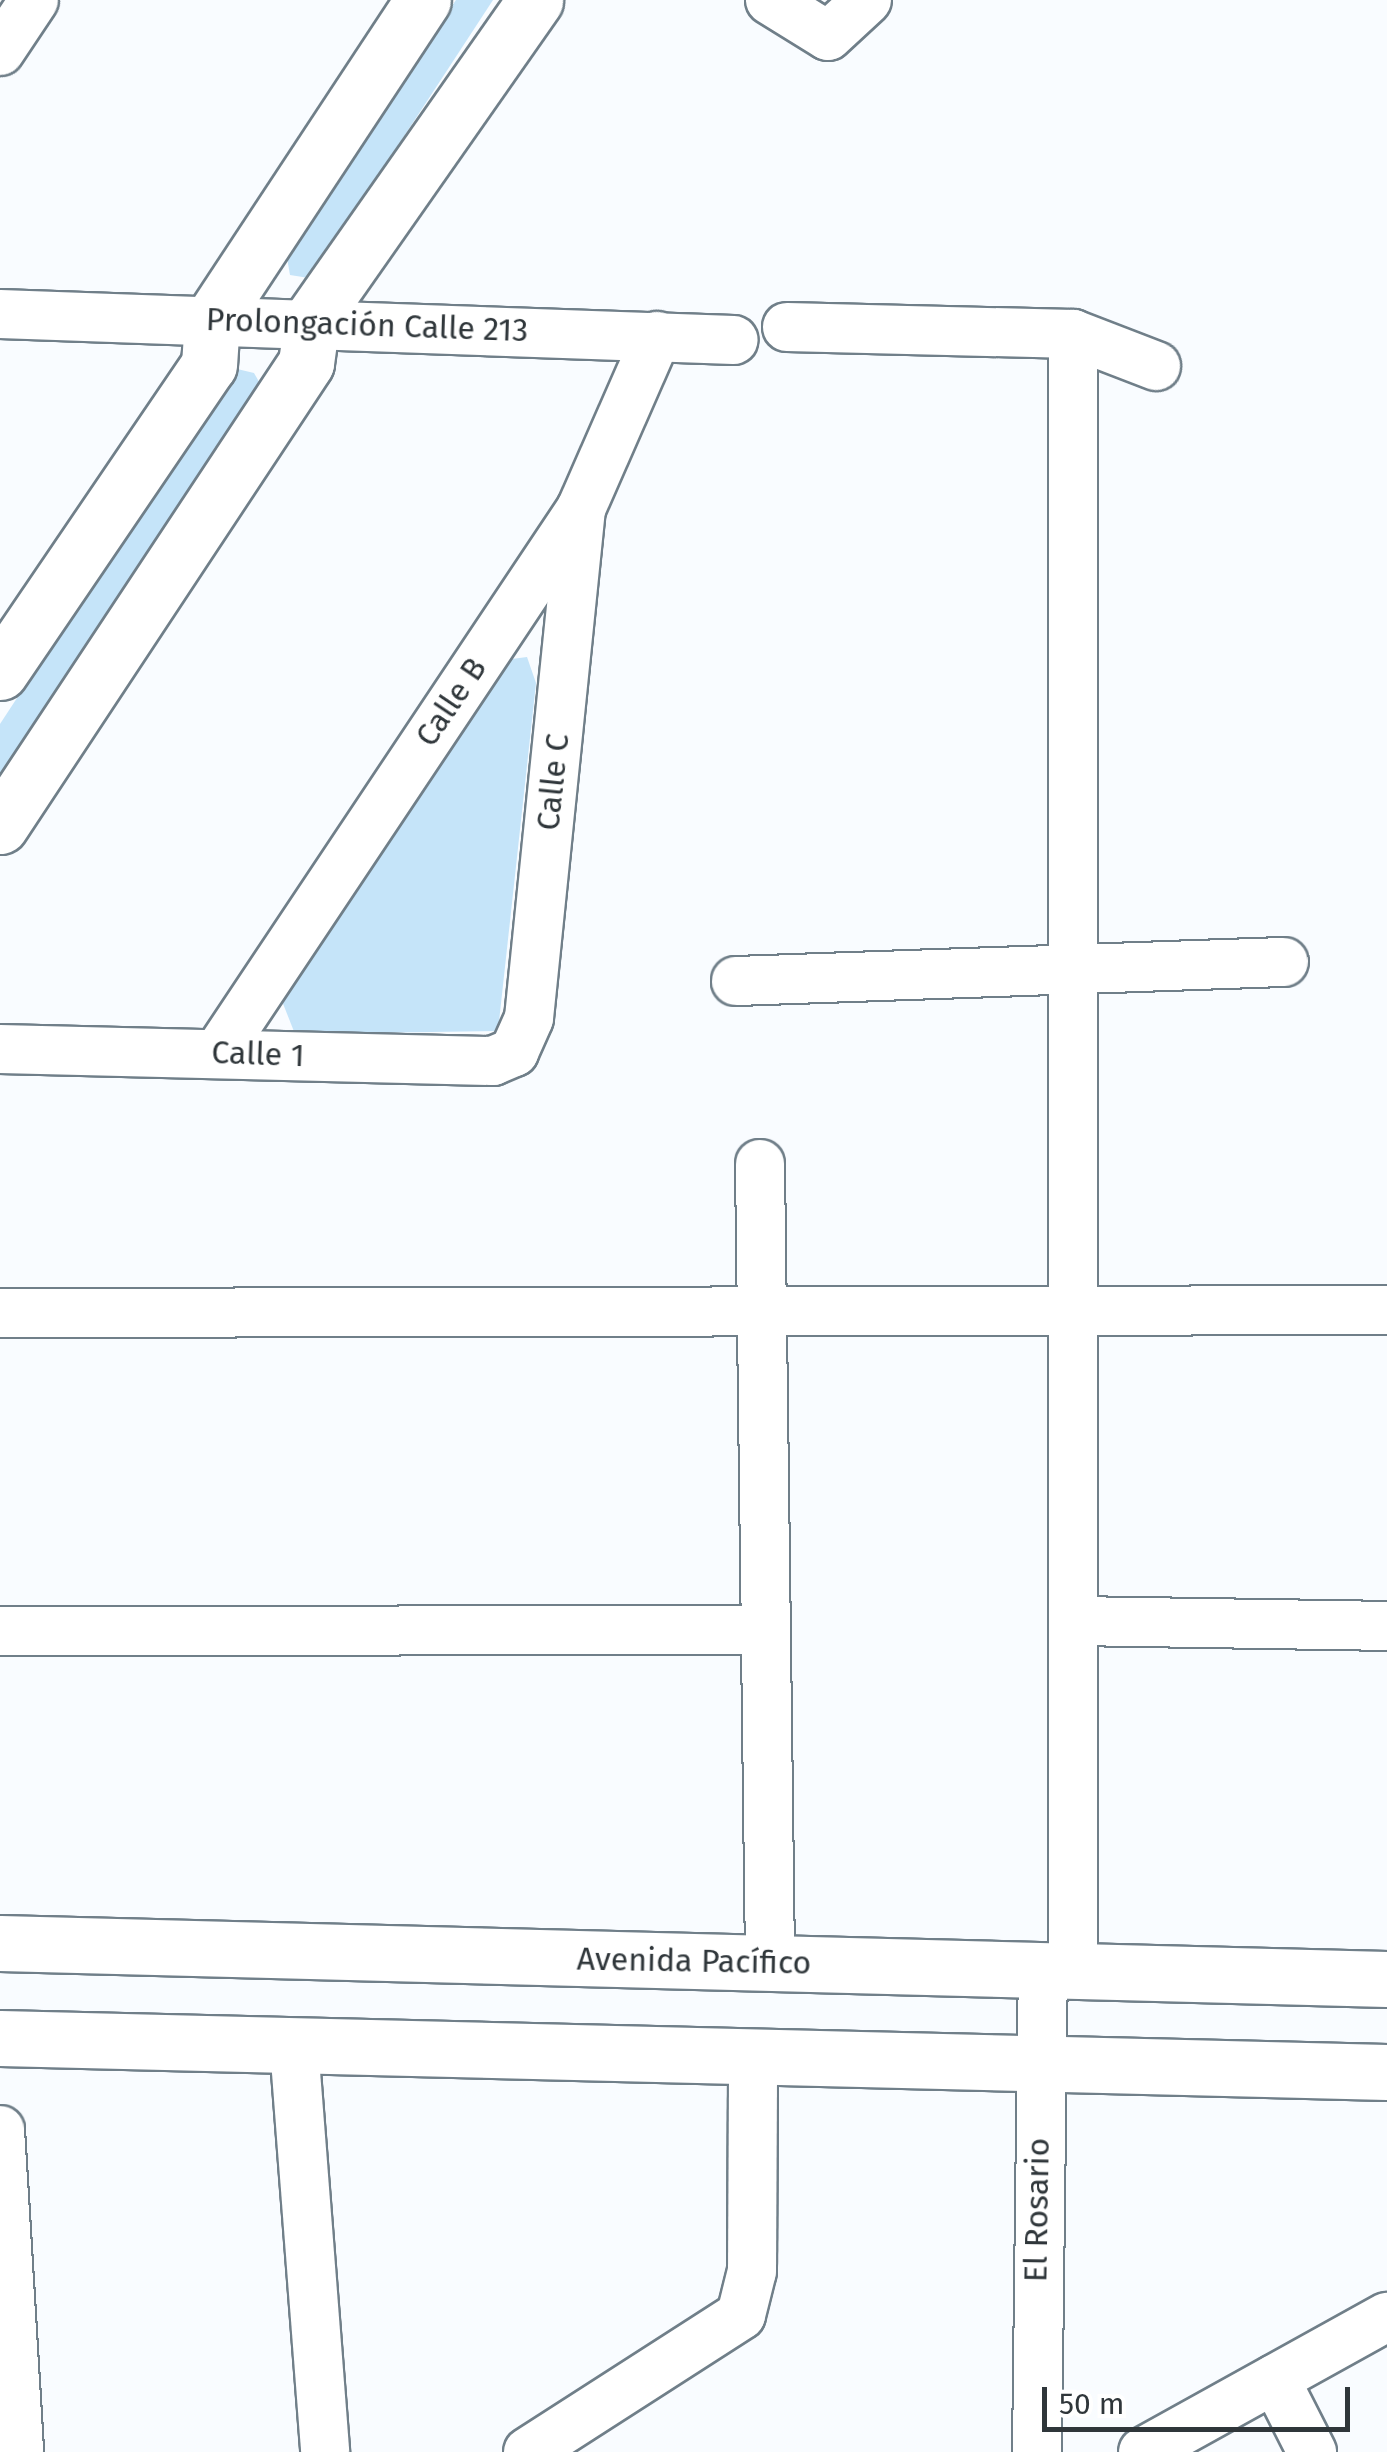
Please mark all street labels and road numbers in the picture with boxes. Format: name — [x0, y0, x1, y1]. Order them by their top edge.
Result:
street label: Prolongación Calle 213 — [205, 300, 529, 350]
street label: Calle B — [407, 650, 495, 754]
street label: Calle C — [529, 732, 577, 832]
street label: Calle 1 — [211, 1033, 305, 1075]
street label: Avenida Pacífico — [576, 1940, 812, 1982]
street label: El Rosario — [1017, 2137, 1057, 2283]

